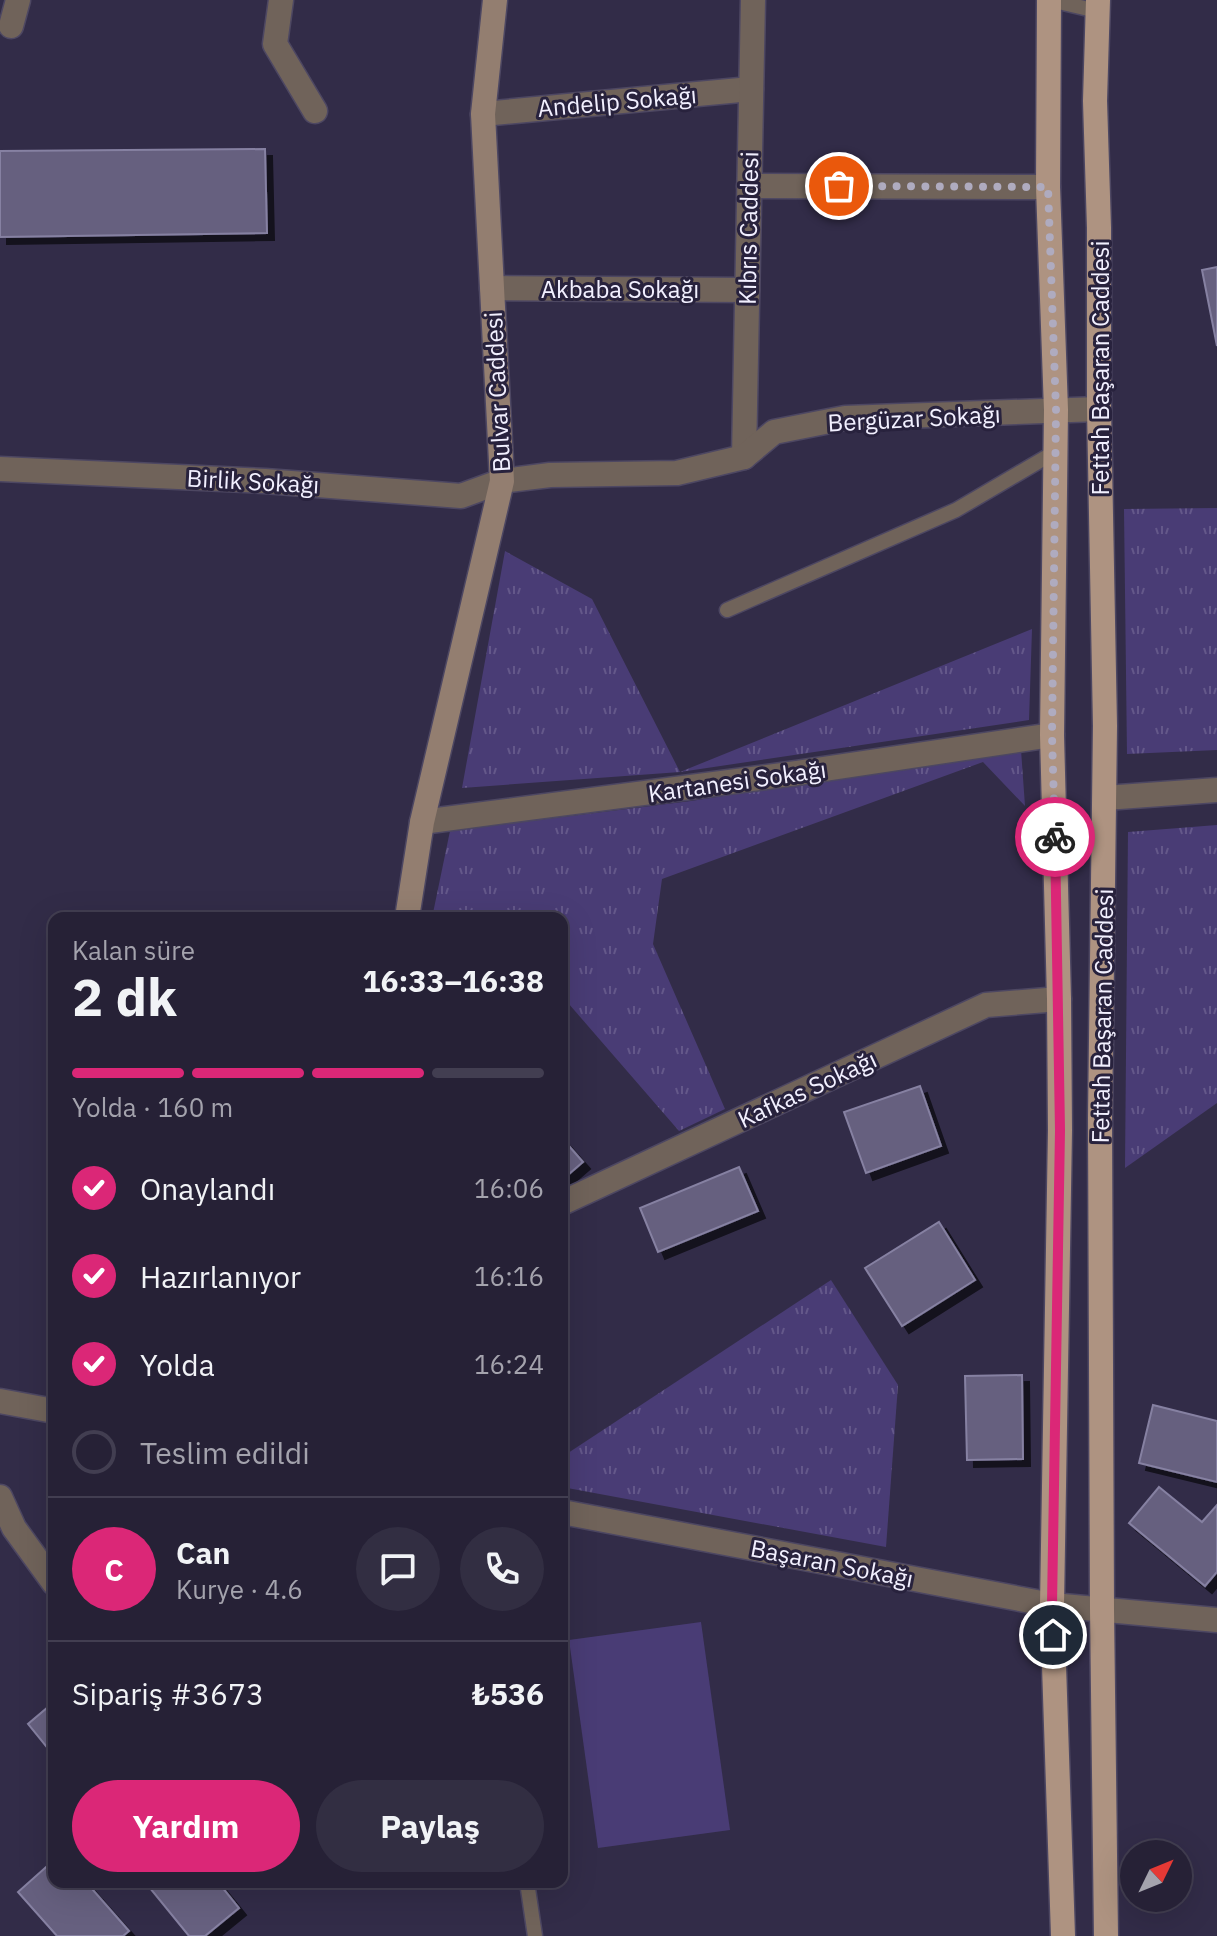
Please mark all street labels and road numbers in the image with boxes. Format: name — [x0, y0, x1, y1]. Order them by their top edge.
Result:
street label: Andelip Sokağı — [536, 78, 698, 124]
street label: Kıbrıs Caddesi — [731, 151, 765, 305]
street label: Fettah Başaran Caddesi — [1084, 241, 1116, 495]
street label: Akbaba Sokağı — [541, 273, 699, 305]
street label: Bulvar Caddesi — [477, 311, 517, 473]
street label: Bergüzar Sokağı — [827, 397, 1001, 439]
street label: Birlik Sokağı — [186, 462, 320, 500]
street label: Kartanesi Sokağı — [646, 753, 828, 809]
street label: Fettah Başaran Caddesi — [1084, 888, 1120, 1144]
street label: Kafkas Sokağı — [732, 1043, 882, 1135]
street label: Başaran Sokağı — [748, 1532, 916, 1594]

